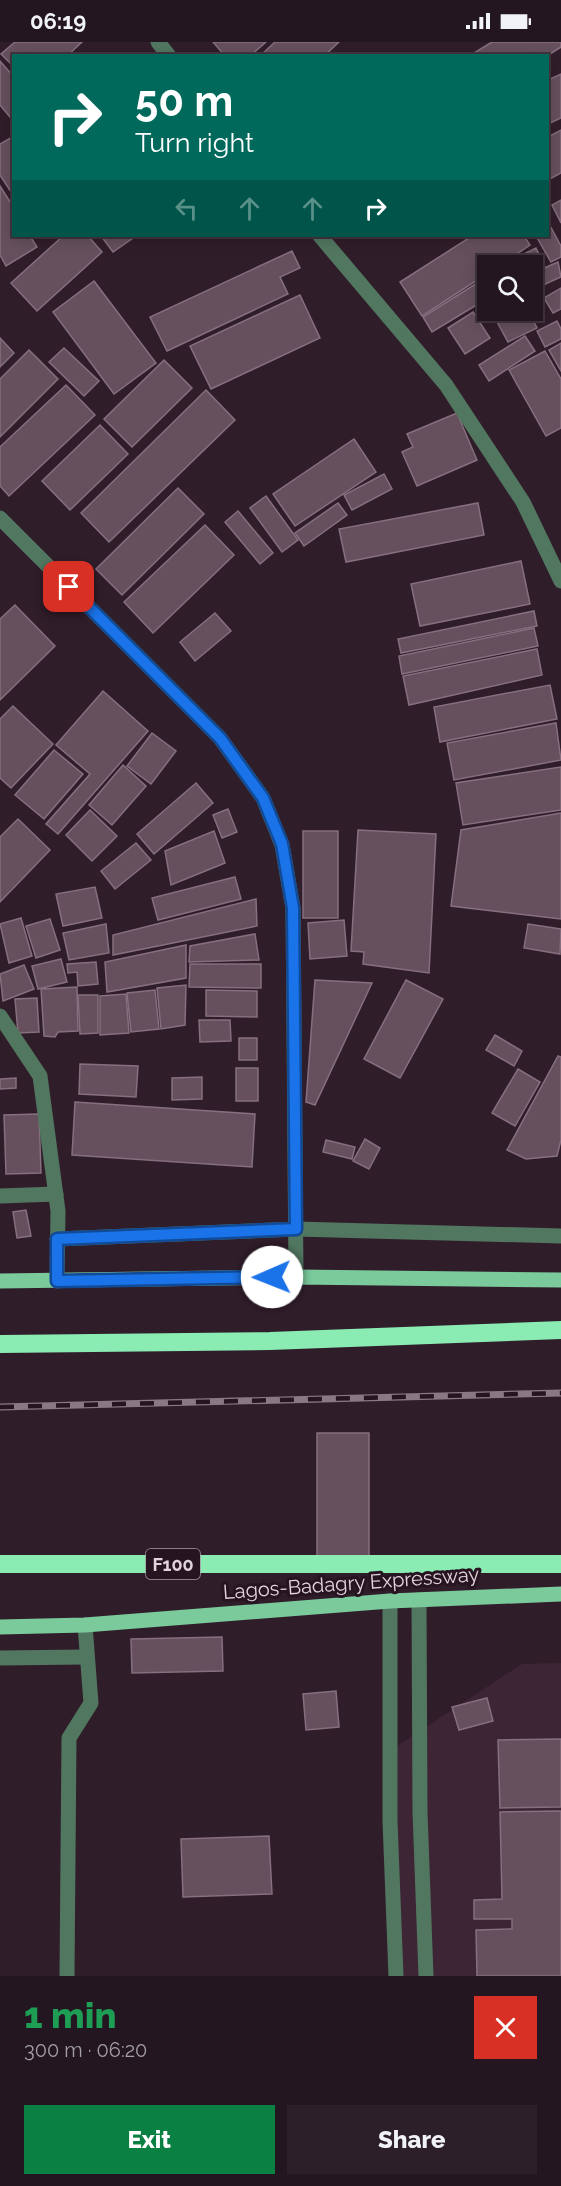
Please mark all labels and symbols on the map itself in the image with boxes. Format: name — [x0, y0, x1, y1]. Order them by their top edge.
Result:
pin — [43, 561, 94, 612]
position arrow — [240, 1245, 304, 1309]
road number: F100 — [146, 1549, 200, 1579]
street label: Lagos-Badagry Expressway — [222, 1562, 480, 1604]

